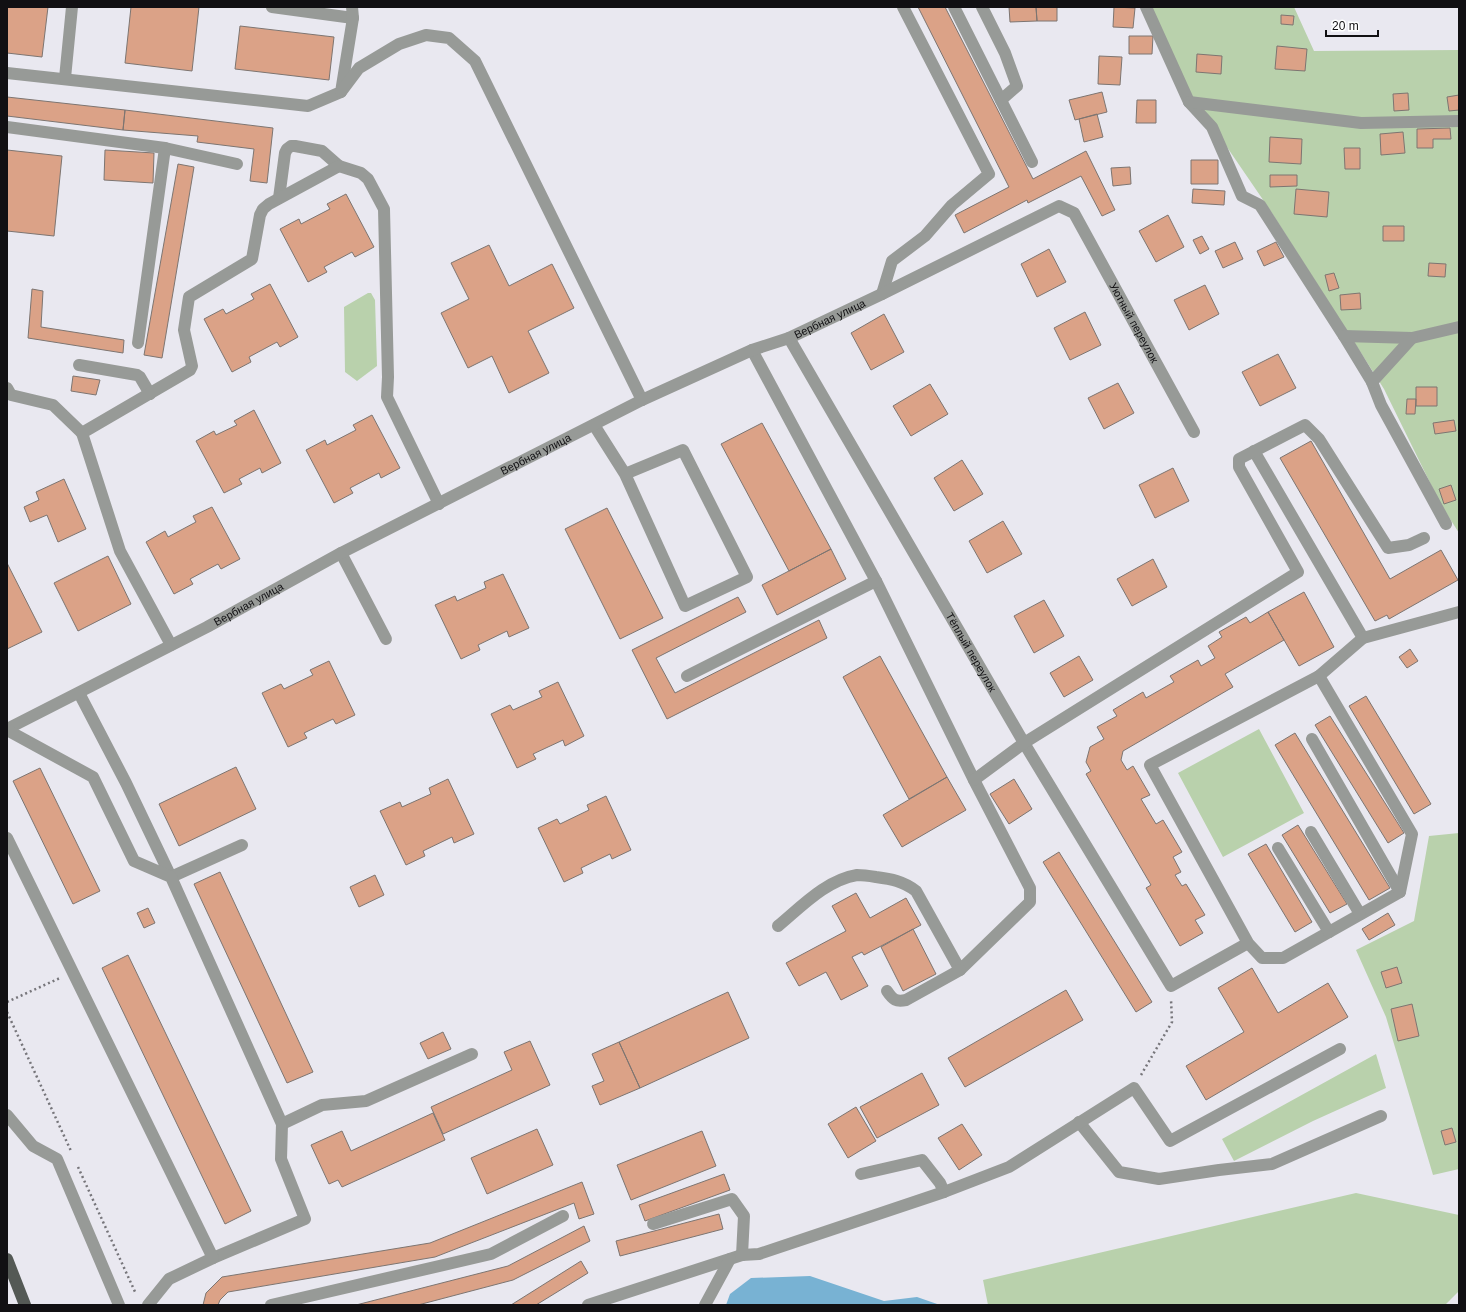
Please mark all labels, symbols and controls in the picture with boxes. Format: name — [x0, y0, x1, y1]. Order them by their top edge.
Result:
scale bar — [1326, 12, 1378, 38]
text: 20 m — [1332, 19, 1359, 33]
street label: Уютный переулок — [1107, 280, 1161, 365]
street label: Вербная улица — [792, 296, 868, 341]
street label: Вербная улица — [498, 431, 574, 477]
street label: Вербная улица — [212, 580, 286, 628]
street label: Тёплый переулок — [944, 610, 999, 694]

